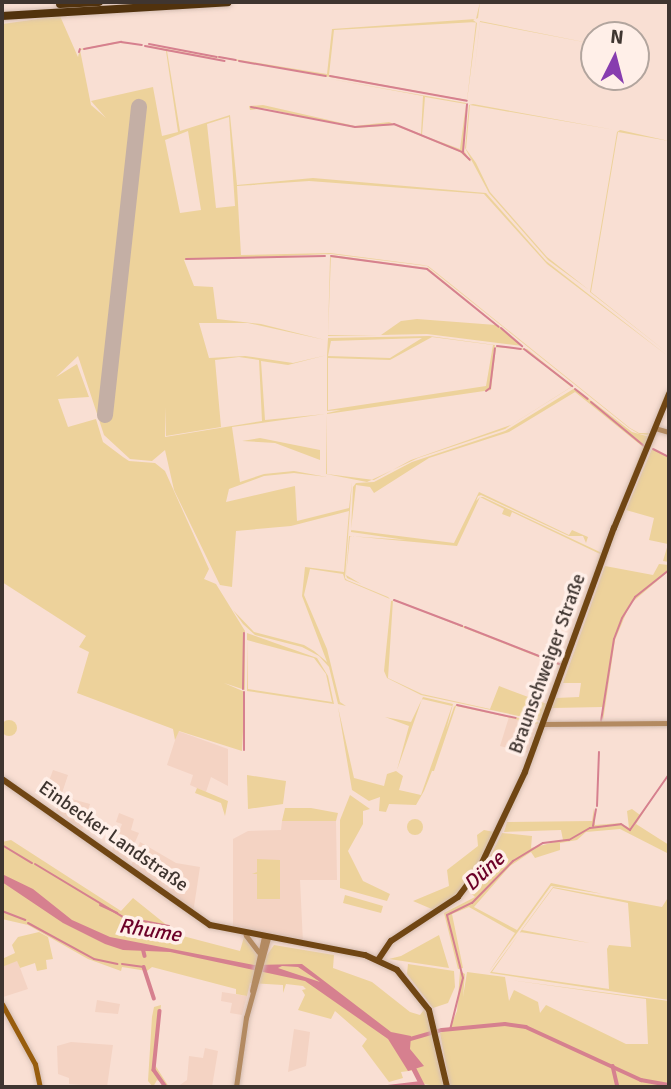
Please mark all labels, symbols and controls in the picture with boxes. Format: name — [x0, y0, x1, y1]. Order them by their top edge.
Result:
north arrow — [580, 21, 650, 91]
text: N — [609, 24, 625, 50]
street label: Braunschweiger Straße — [505, 571, 591, 757]
street label: Einbecker Landstraße — [34, 777, 192, 897]
water label: Düne — [458, 846, 510, 896]
water label: Rhume — [117, 913, 183, 947]

